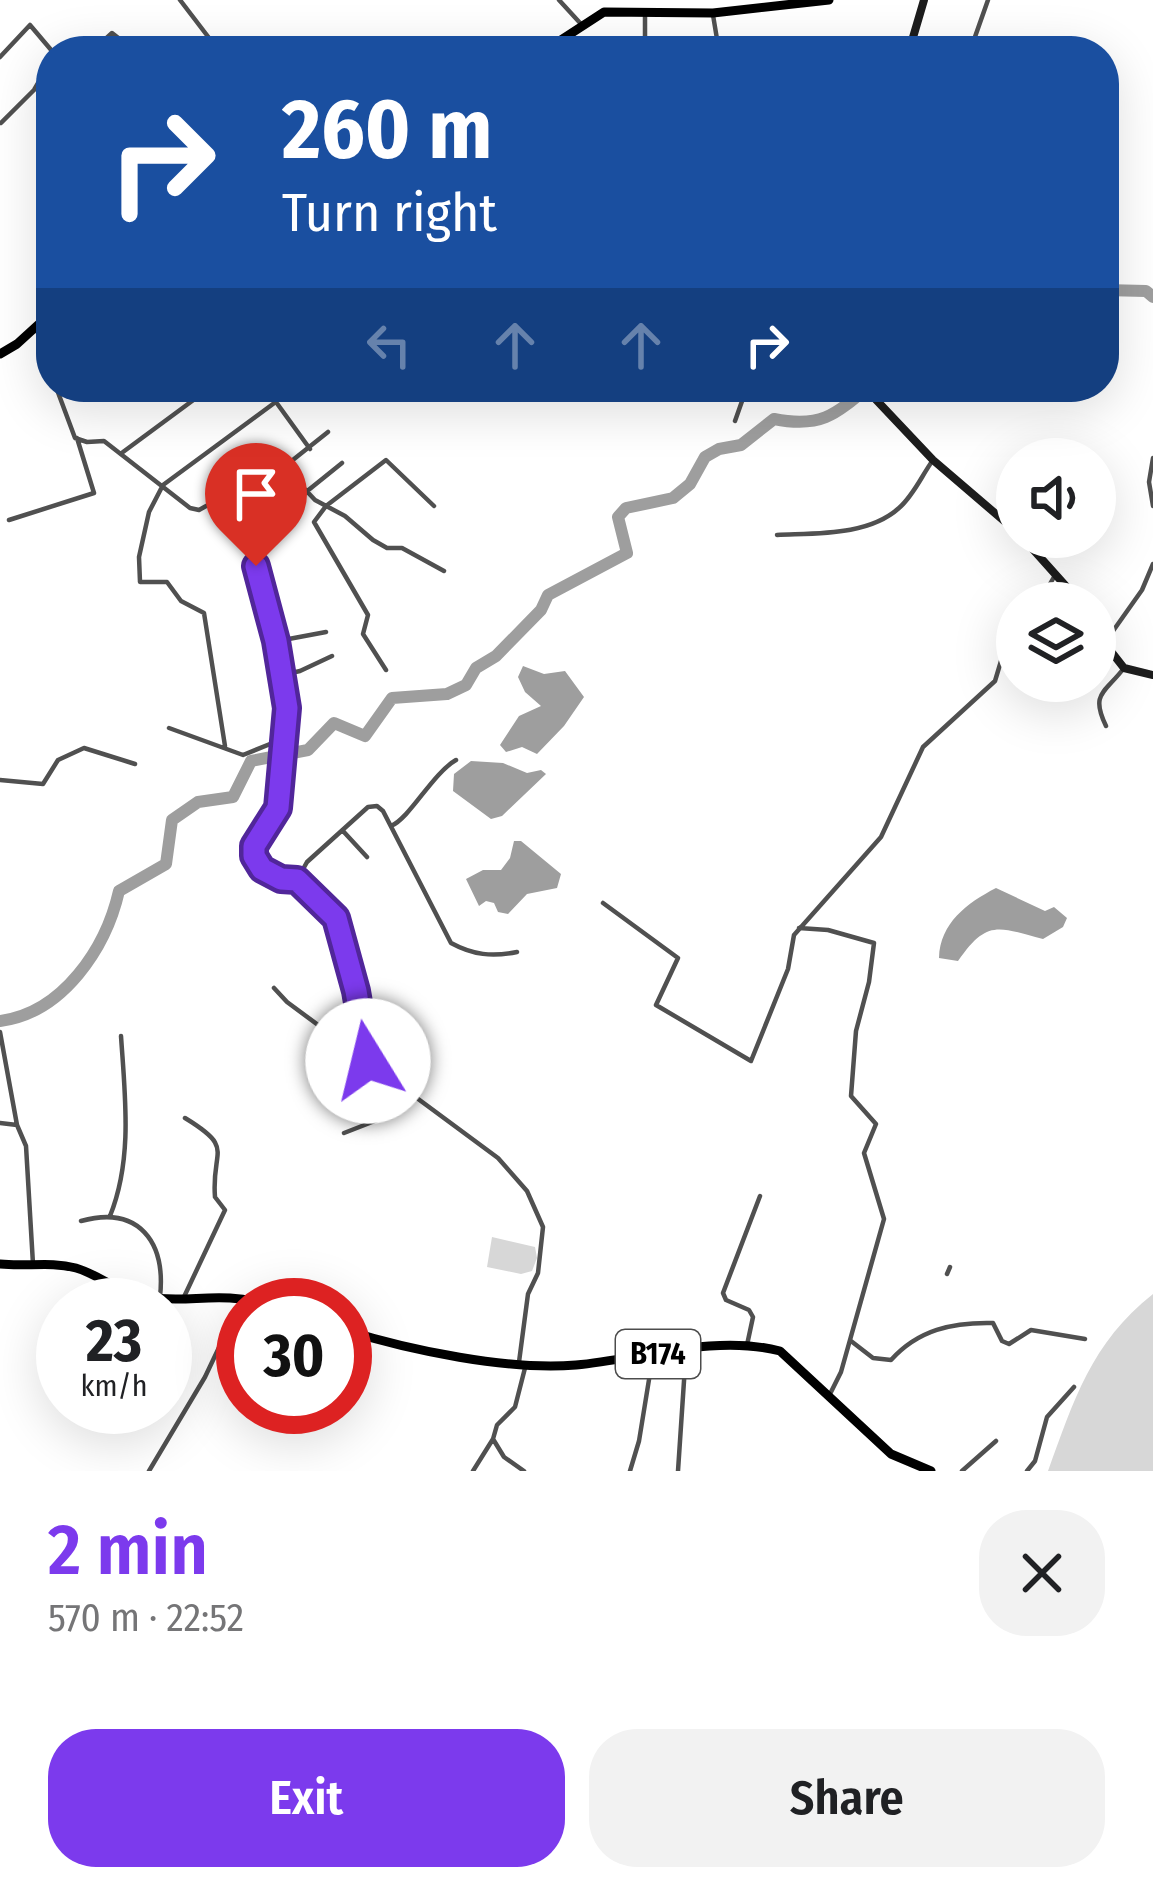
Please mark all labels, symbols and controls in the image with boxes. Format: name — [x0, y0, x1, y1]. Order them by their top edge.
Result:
text: 260 m — [282, 79, 492, 180]
icon: right — [84, 84, 240, 240]
text: Turn right — [282, 181, 497, 245]
icon: left — [356, 312, 422, 378]
icon: ahead — [482, 312, 548, 378]
icon: ahead — [608, 312, 674, 378]
icon: right — [734, 312, 800, 378]
map controls — [996, 438, 1116, 702]
button: sound — [996, 438, 1116, 558]
pin — [205, 443, 307, 566]
icon: arrive — [223, 461, 289, 527]
button: layers — [996, 582, 1116, 702]
position arrow — [305, 998, 431, 1124]
speed limit sign: 30 — [216, 1278, 372, 1434]
text: 23 — [86, 1305, 142, 1377]
road number: B174 — [616, 1330, 700, 1378]
text: km/h — [81, 1368, 147, 1404]
text: 2 min — [48, 1507, 208, 1593]
button: close — [979, 1510, 1105, 1636]
text: 570 m · 22:52 — [48, 1595, 244, 1641]
button: Exit — [48, 1729, 565, 1867]
button: Share — [589, 1729, 1105, 1867]

